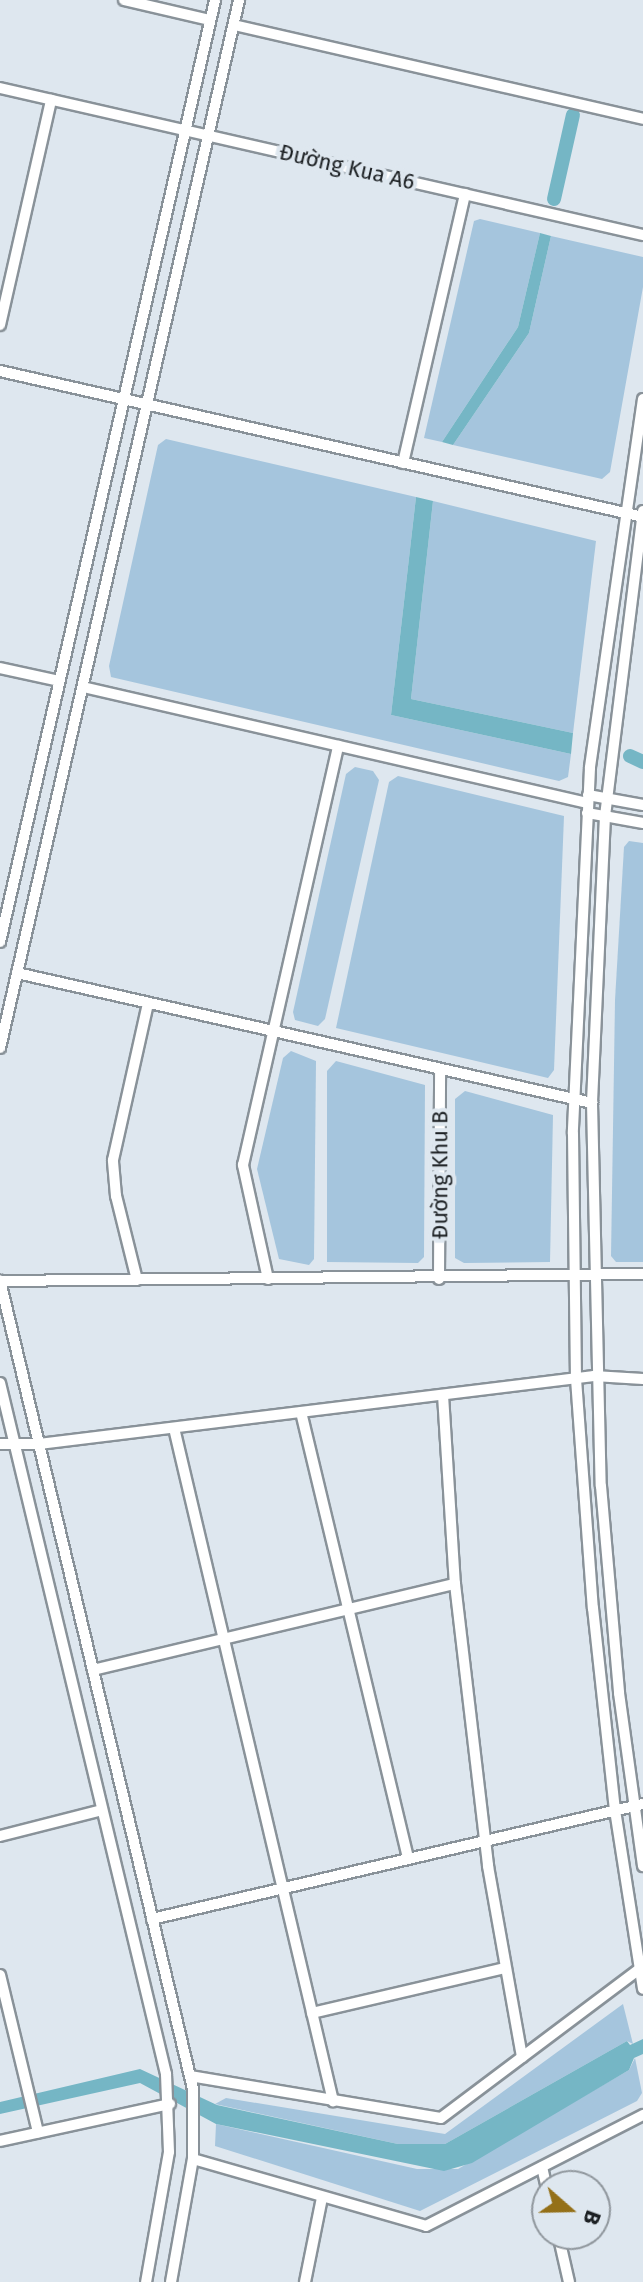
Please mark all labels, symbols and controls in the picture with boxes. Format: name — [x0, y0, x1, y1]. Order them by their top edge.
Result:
street label: Đường Kua A6 — [277, 139, 417, 195]
street label: Đường Khu B — [427, 1111, 453, 1239]
north arrow — [531, 2170, 611, 2250]
text: B — [577, 2207, 607, 2229]

